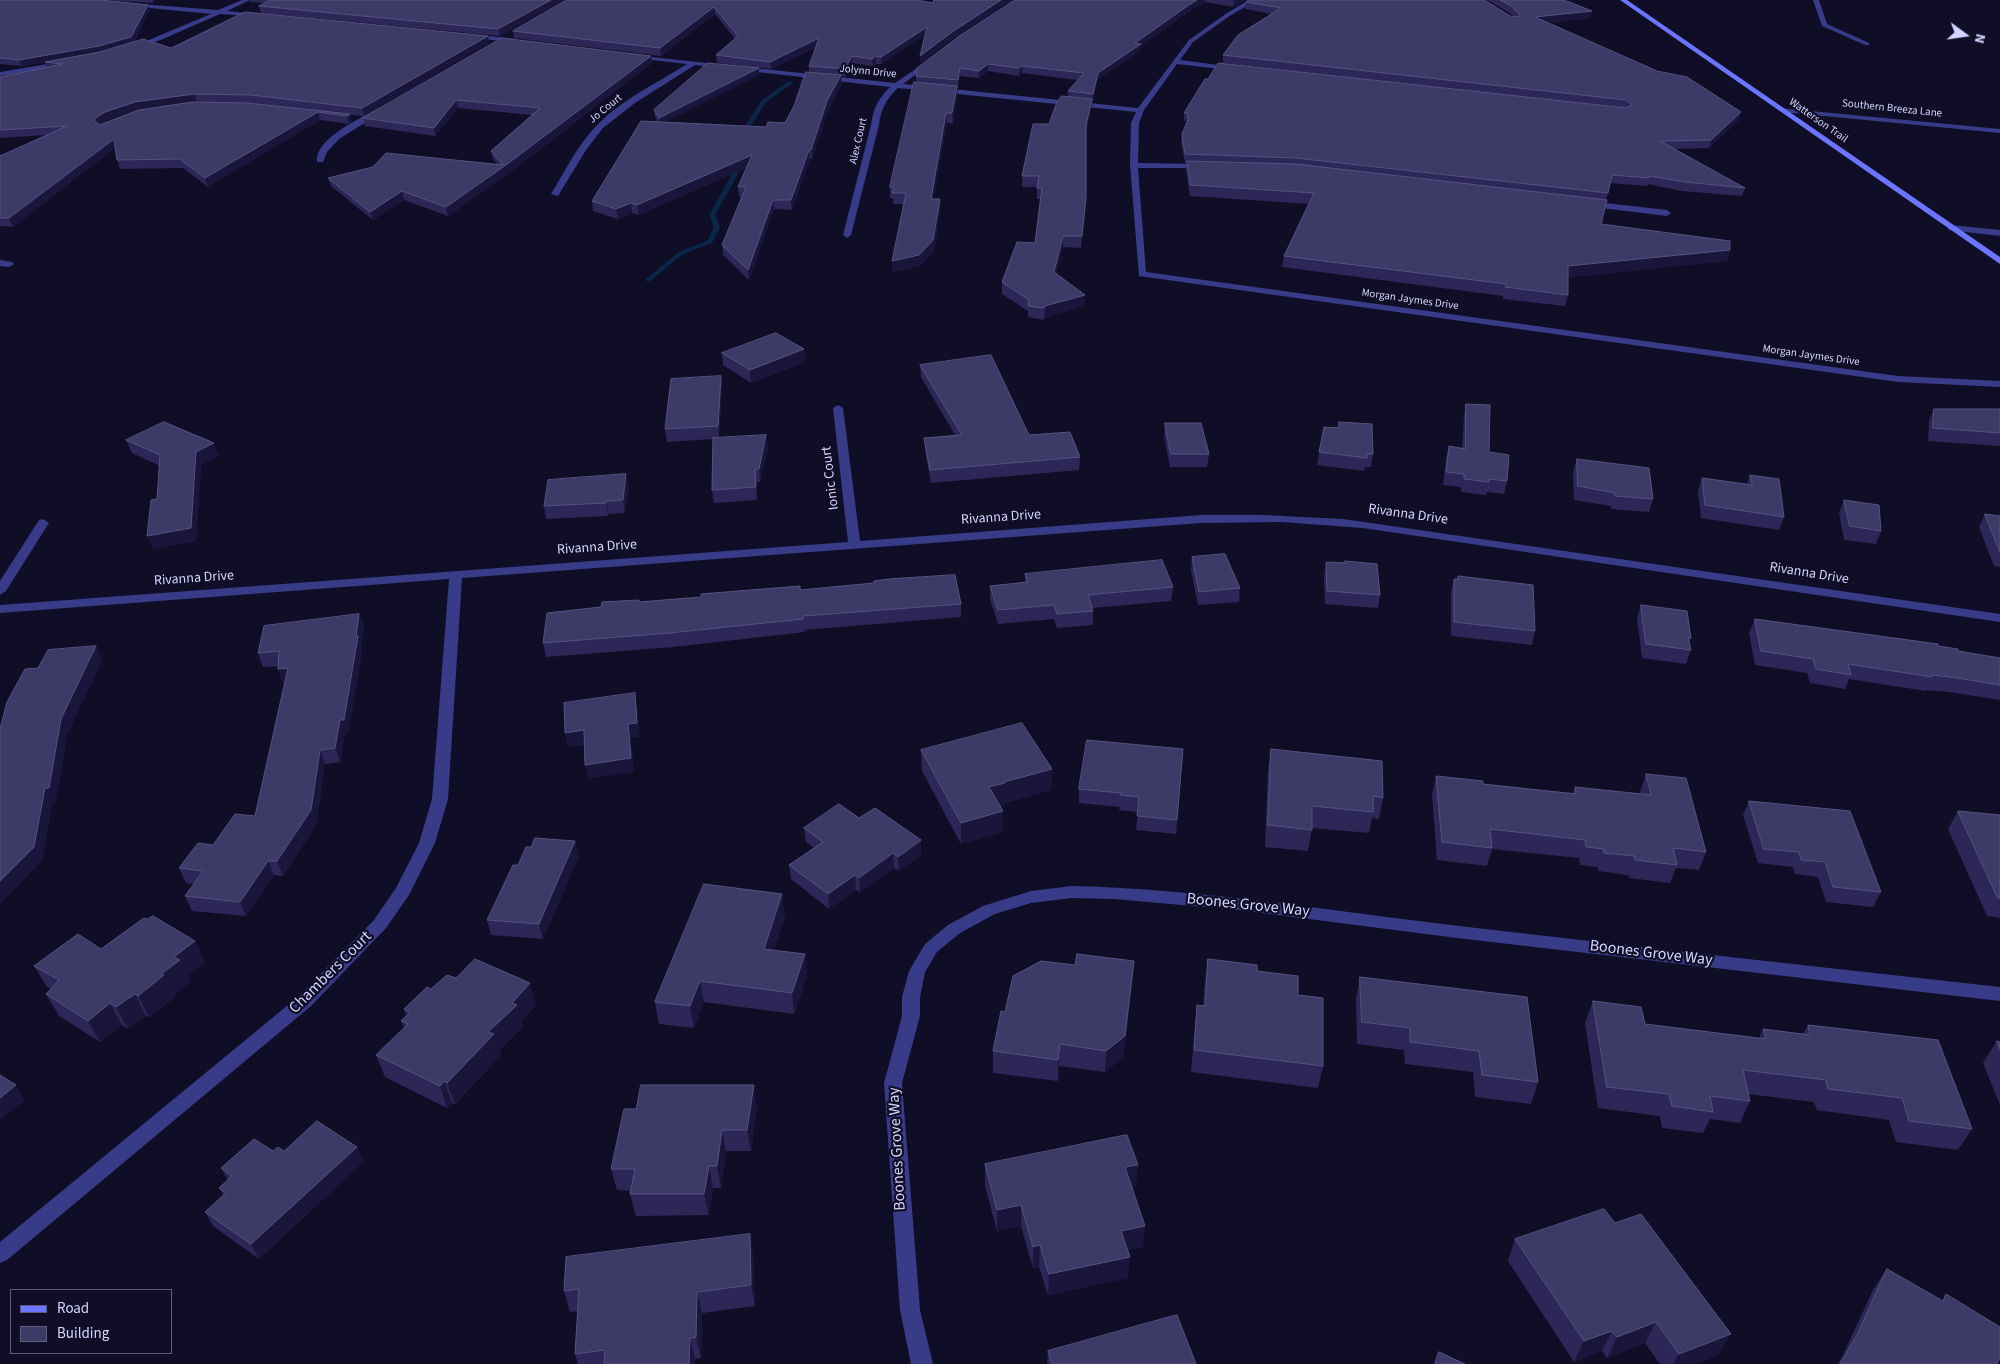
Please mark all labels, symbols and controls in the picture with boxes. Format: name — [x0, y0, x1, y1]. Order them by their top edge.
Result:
north arrow — [1940, 10, 1990, 60]
text: N — [1969, 32, 1990, 46]
street label: Jolynn Drive — [839, 62, 897, 82]
street label: Jo Court — [587, 92, 625, 126]
street label: Watterson Trail — [1786, 96, 1850, 146]
street label: Southern Breeza Lane — [1841, 97, 1943, 121]
street label: Alex Court — [847, 117, 871, 165]
street label: Morgan Jaymes Drive — [1361, 287, 1459, 313]
street label: Morgan Jaymes Drive — [1762, 343, 1860, 369]
street label: Ionic Court — [819, 445, 843, 511]
street label: Rivanna Drive — [1367, 501, 1449, 529]
street label: Rivanna Drive — [960, 507, 1042, 529]
street label: Rivanna Drive — [556, 537, 638, 559]
street label: Rivanna Drive — [1768, 559, 1850, 589]
street label: Rivanna Drive — [153, 568, 235, 590]
street label: Boones Grove Way — [1186, 890, 1310, 922]
street label: Chambers Court — [286, 928, 376, 1018]
street label: Boones Grove Way — [1588, 937, 1714, 971]
street label: Boones Grove Way — [885, 1087, 911, 1211]
legend — [10, 1289, 172, 1354]
text: Road — [57, 1298, 89, 1319]
text: Building — [57, 1323, 109, 1344]

